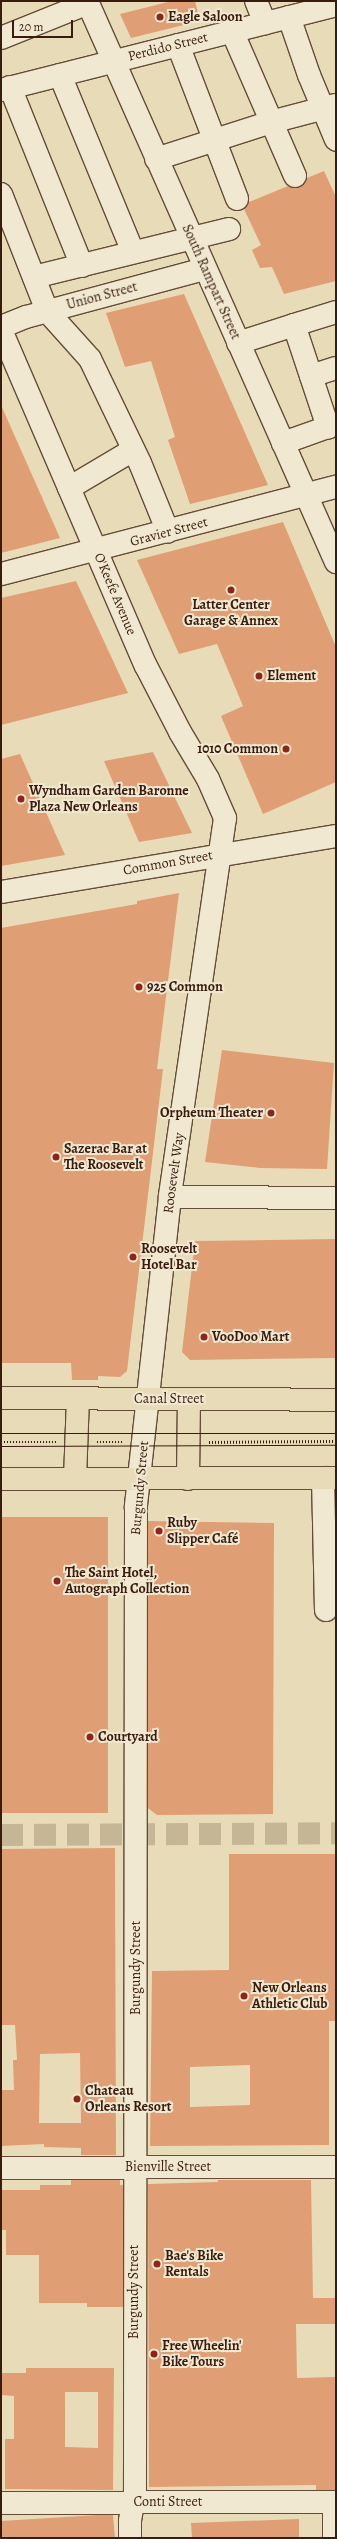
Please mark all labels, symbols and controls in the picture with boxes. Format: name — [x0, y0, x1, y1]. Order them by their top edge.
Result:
place label: Eagle Saloon — [168, 9, 243, 25]
scale bar — [14, 12, 75, 38]
marker: Eagle Saloon — [155, 12, 165, 22]
text: 20 m — [19, 19, 43, 35]
street label: Perdido Street — [126, 29, 210, 65]
street label: South Rampart Street — [178, 222, 244, 342]
street label: Union Street — [65, 278, 139, 314]
street label: Gravier Street — [128, 514, 210, 550]
street label: O'Keefe Avenue — [90, 550, 140, 638]
marker: Latter Center Garage & Annex — [226, 585, 236, 595]
place label: Latter Center Garage & Annex — [184, 597, 278, 630]
place label: Element — [267, 668, 316, 684]
marker: Element — [254, 671, 264, 681]
place label: 1010 Common — [197, 741, 278, 757]
marker: 1010 Common — [281, 744, 291, 754]
place label: Wyndham Garden Baronne Plaza New Orleans — [29, 783, 189, 816]
marker: Wyndham Garden Baronne Plaza New Orleans — [16, 794, 26, 804]
street label: Common Street — [122, 847, 214, 879]
place label: 925 Common — [147, 979, 223, 995]
marker: 925 Common — [134, 982, 144, 992]
place label: Orpheum Theater — [160, 1105, 263, 1121]
marker: Orpheum Theater — [266, 1108, 276, 1118]
street label: Roosevelt Way — [160, 1131, 188, 1215]
place label: Sazerac Bar at The Roosevelt — [64, 1141, 147, 1174]
marker: Sazerac Bar at The Roosevelt — [51, 1152, 61, 1162]
place label: Roosevelt Hotel Bar — [141, 1241, 197, 1274]
marker: Roosevelt Hotel Bar — [128, 1252, 138, 1262]
place label: VooDoo Mart — [212, 1329, 289, 1345]
marker: VooDoo Mart — [199, 1332, 209, 1342]
street label: Canal Street — [134, 1391, 204, 1407]
street label: Burgundy Street — [128, 1440, 152, 1536]
place label: Ruby Slipper Café — [167, 1515, 238, 1548]
marker: Ruby Slipper Café — [154, 1526, 164, 1536]
place label: The Saint Hotel, Autograph Collection — [65, 1565, 189, 1598]
marker: The Saint Hotel, Autograph Collection — [52, 1576, 62, 1586]
place label: Courtyard — [98, 1729, 158, 1745]
marker: Courtyard — [85, 1732, 95, 1742]
street label: Burgundy Street — [128, 1921, 144, 2015]
place label: New Orleans Athletic Club — [252, 1980, 328, 2012]
marker: New Orleans Athletic Club — [239, 1991, 249, 2001]
place label: Chateau Orleans Resort — [85, 2083, 171, 2116]
marker: Chateau Orleans Resort — [72, 2094, 82, 2104]
street label: Bienville Street — [125, 2159, 211, 2175]
street label: Burgundy Street — [126, 2245, 142, 2339]
place label: Bae's Bike Rentals — [165, 2248, 223, 2280]
marker: Bae's Bike Rentals — [152, 2259, 162, 2269]
place label: Free Wheelin' Bike Tours — [162, 2338, 241, 2370]
marker: Free Wheelin' Bike Tours — [149, 2349, 159, 2359]
street label: Conti Street — [134, 2494, 202, 2510]

